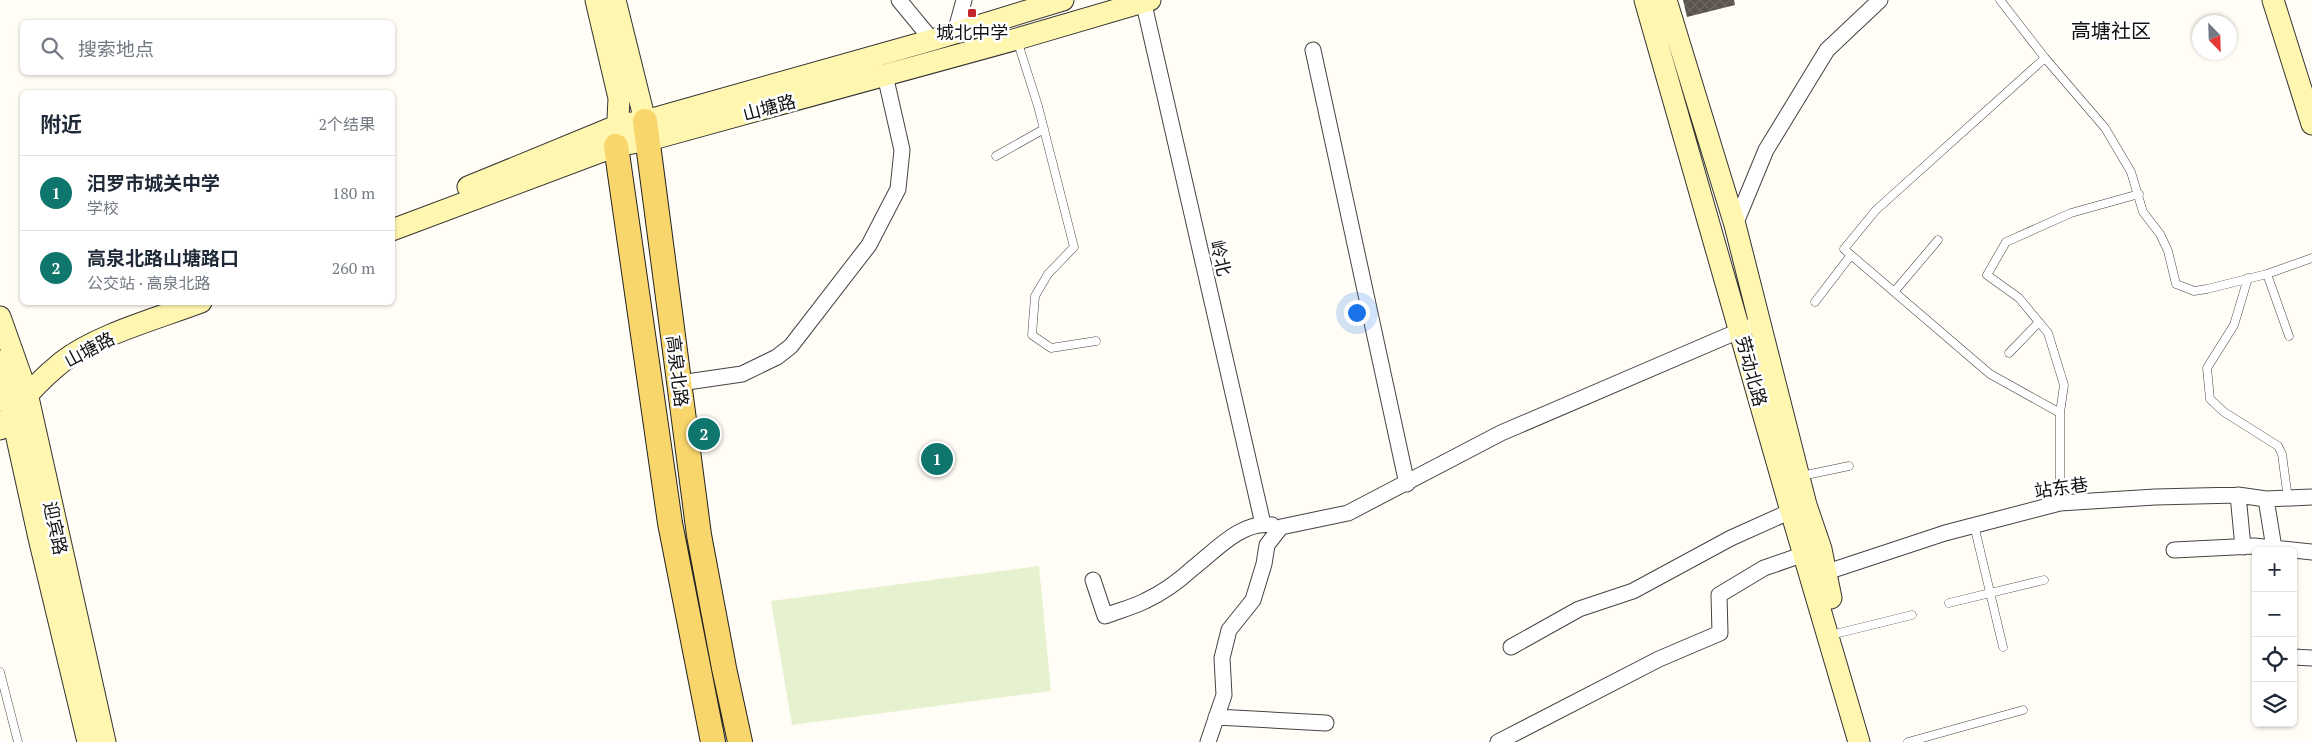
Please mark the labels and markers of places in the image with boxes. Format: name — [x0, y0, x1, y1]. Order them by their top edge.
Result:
marker: 城北中学 — [966, 7, 978, 19]
place label: 城北中学 — [936, 20, 1008, 44]
pin: 2 — [688, 415, 720, 453]
pin: 1 — [921, 440, 953, 478]

